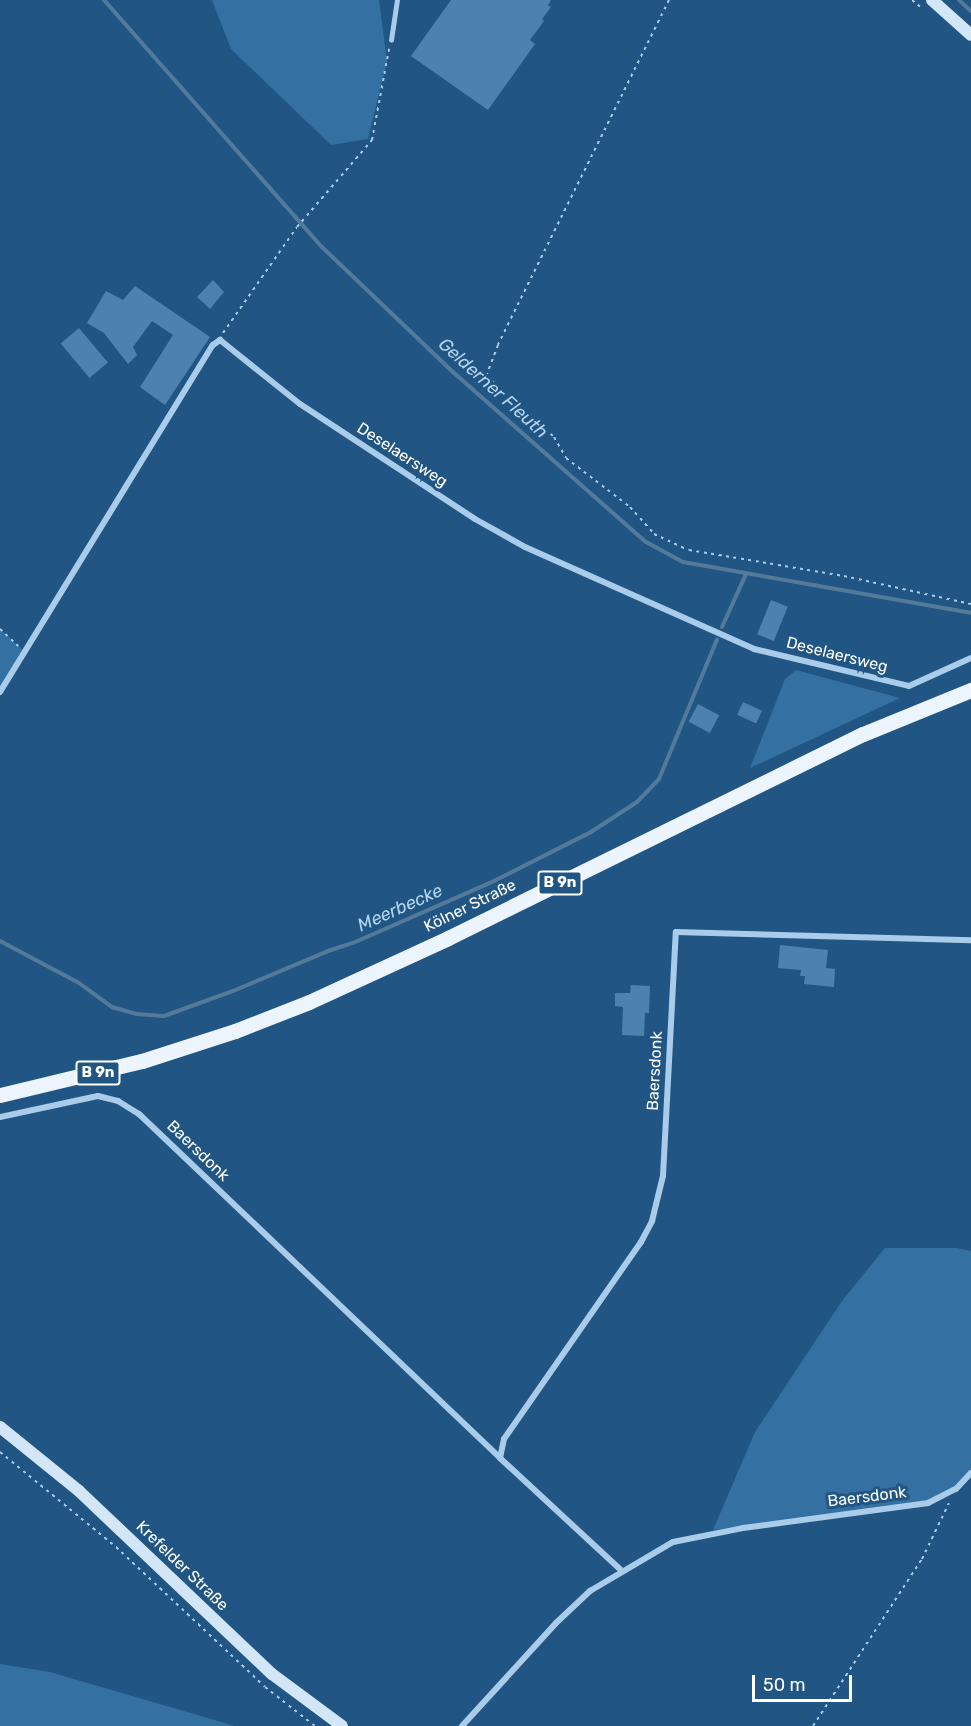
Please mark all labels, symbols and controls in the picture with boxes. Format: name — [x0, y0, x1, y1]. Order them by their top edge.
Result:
water label: Gelderner Fleuth — [434, 333, 552, 443]
street label: Deselaersweg — [353, 419, 451, 491]
street label: Deselaersweg — [784, 633, 890, 677]
road number: B 9n — [536, 871, 584, 895]
street label: Kölner Straße — [421, 875, 519, 937]
water label: Meerbecke — [354, 880, 446, 936]
street label: Baersdonk — [643, 1031, 667, 1111]
road number: B 9n — [74, 1061, 122, 1085]
street label: Baersdonk — [163, 1117, 233, 1185]
street label: Baersdonk — [826, 1483, 908, 1511]
street label: Krefelder Straße — [132, 1517, 232, 1615]
scale bar — [755, 1663, 856, 1701]
text: 50 m — [763, 1674, 806, 1696]

